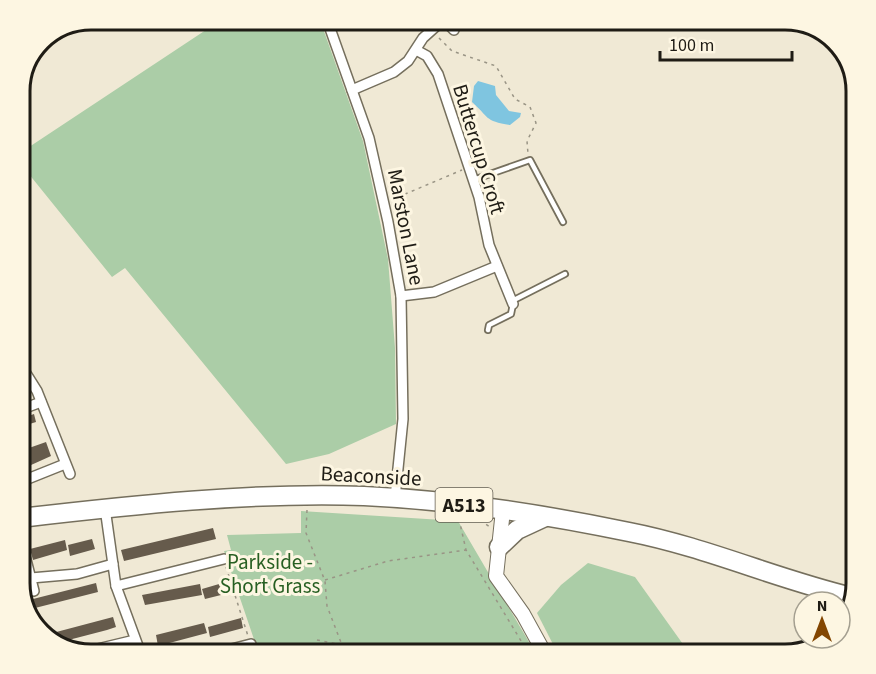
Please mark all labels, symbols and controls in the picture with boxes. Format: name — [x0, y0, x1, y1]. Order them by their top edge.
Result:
scale bar — [660, 24, 792, 62]
text: 100 m — [669, 33, 714, 58]
street label: Buttercup Croft — [445, 80, 513, 218]
street label: Marston Lane — [380, 166, 432, 288]
street label: Beaconside — [320, 458, 422, 494]
road number: A513 — [436, 488, 492, 522]
park label: Parkside - Short Grass — [220, 547, 320, 601]
north arrow — [792, 590, 852, 650]
text: N — [817, 595, 827, 617]

